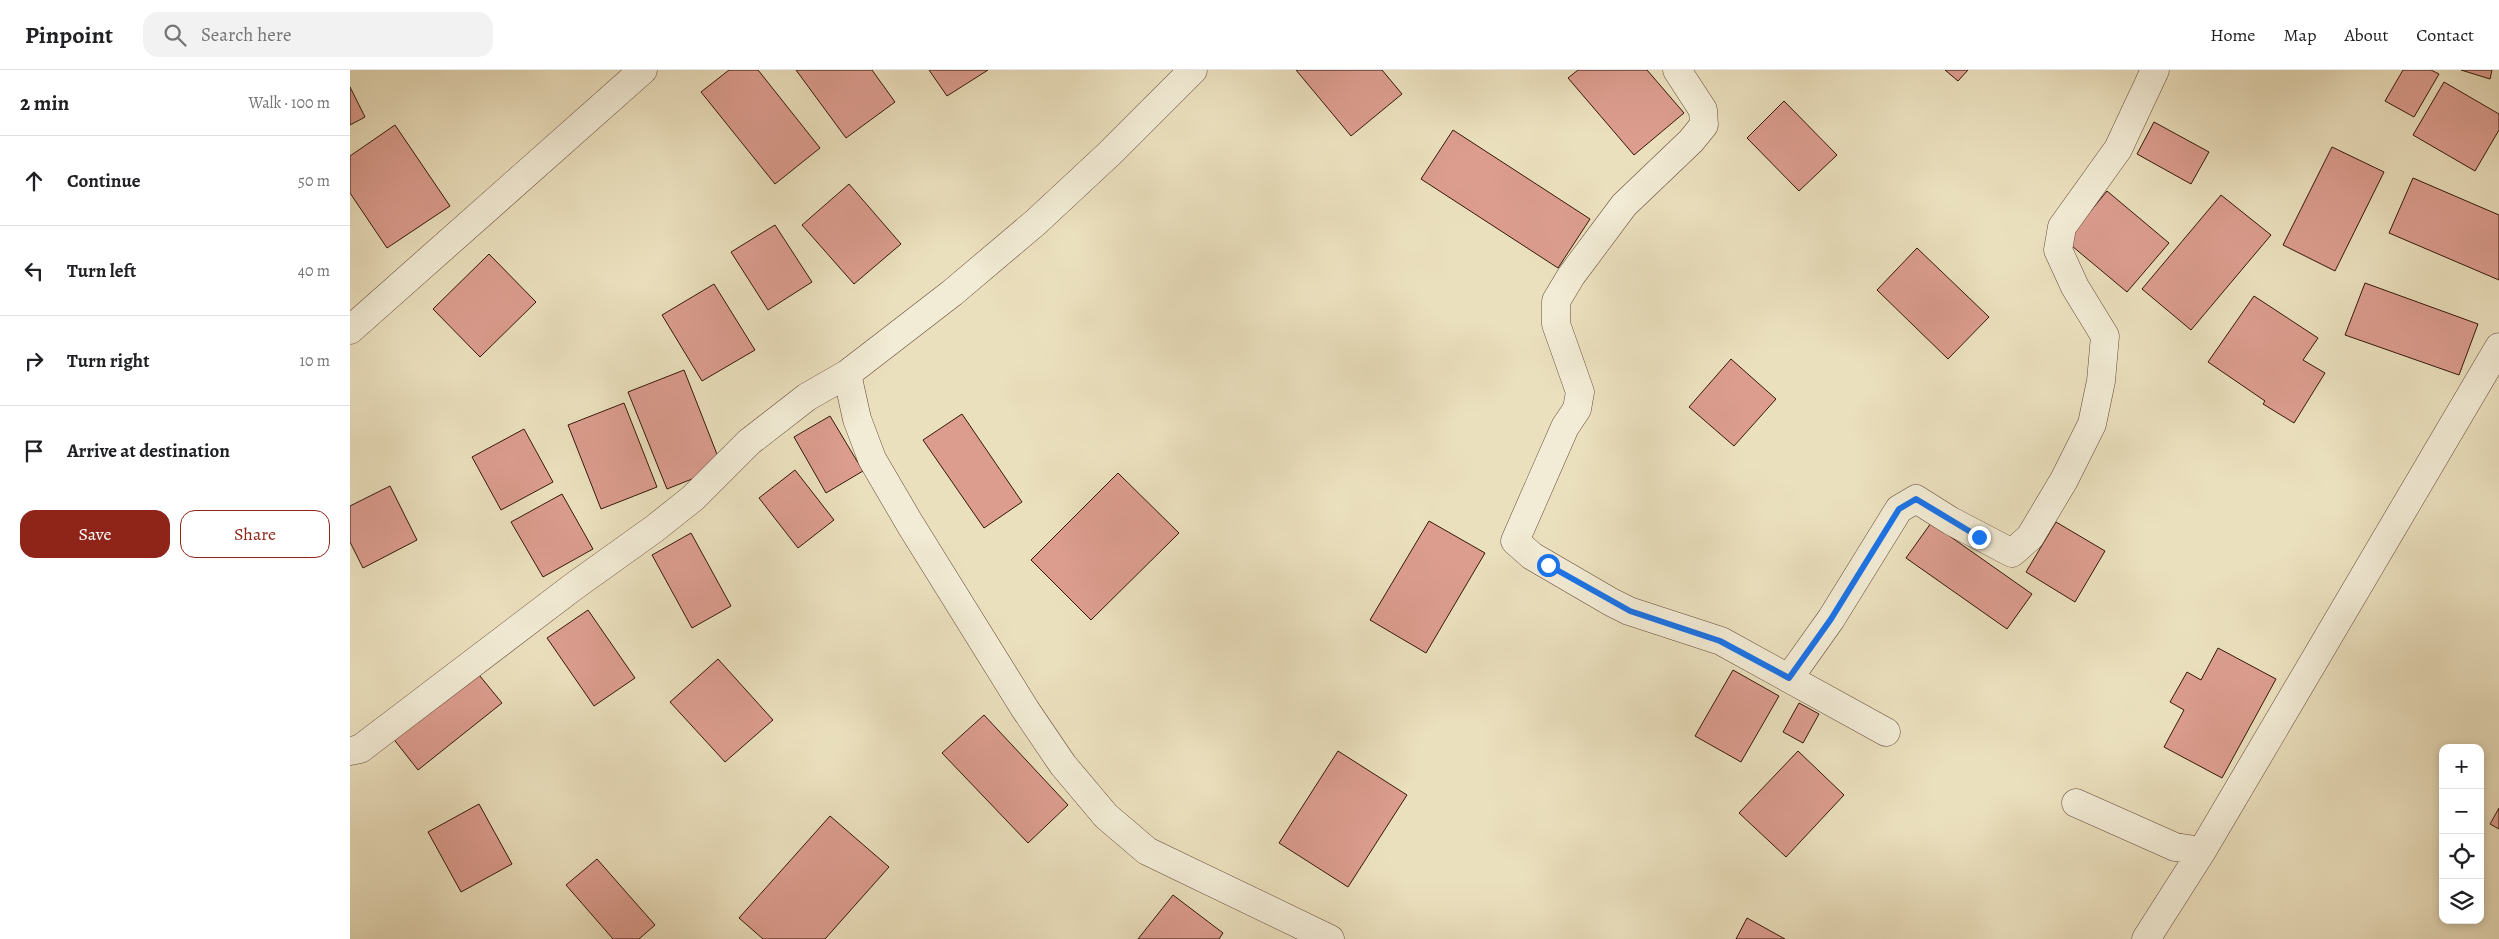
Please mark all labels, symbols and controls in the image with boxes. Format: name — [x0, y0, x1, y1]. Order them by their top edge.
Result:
search box — [143, 12, 493, 57]
text: Pinpoint — [25, 19, 113, 51]
icon: search — [161, 21, 189, 49]
text: Search here — [201, 22, 291, 48]
text: Home — [2210, 23, 2255, 47]
text: Map — [2283, 23, 2316, 47]
text: About — [2344, 23, 2388, 47]
text: Contact — [2416, 23, 2474, 47]
text: 2 min — [20, 89, 69, 117]
text: Walk · 100 m — [249, 92, 330, 114]
icon: ahead — [20, 167, 48, 195]
text: Continue — [67, 168, 141, 194]
text: 50 m — [298, 170, 330, 192]
icon: left — [20, 257, 48, 285]
text: Turn left — [67, 258, 136, 284]
text: 40 m — [298, 260, 330, 282]
icon: right — [20, 347, 48, 375]
text: Turn right — [67, 348, 149, 374]
text: 10 m — [300, 350, 330, 372]
icon: arrive — [20, 437, 48, 465]
text: Arrive at destination — [67, 438, 230, 464]
button: Save — [20, 510, 170, 558]
button: Share — [180, 510, 330, 558]
route end — [1968, 526, 1991, 549]
route start — [1537, 554, 1560, 577]
map controls — [2439, 744, 2484, 924]
button: + — [2439, 744, 2484, 789]
button: − — [2439, 789, 2484, 834]
button: locate — [2439, 834, 2484, 879]
button: layers — [2439, 879, 2484, 924]

